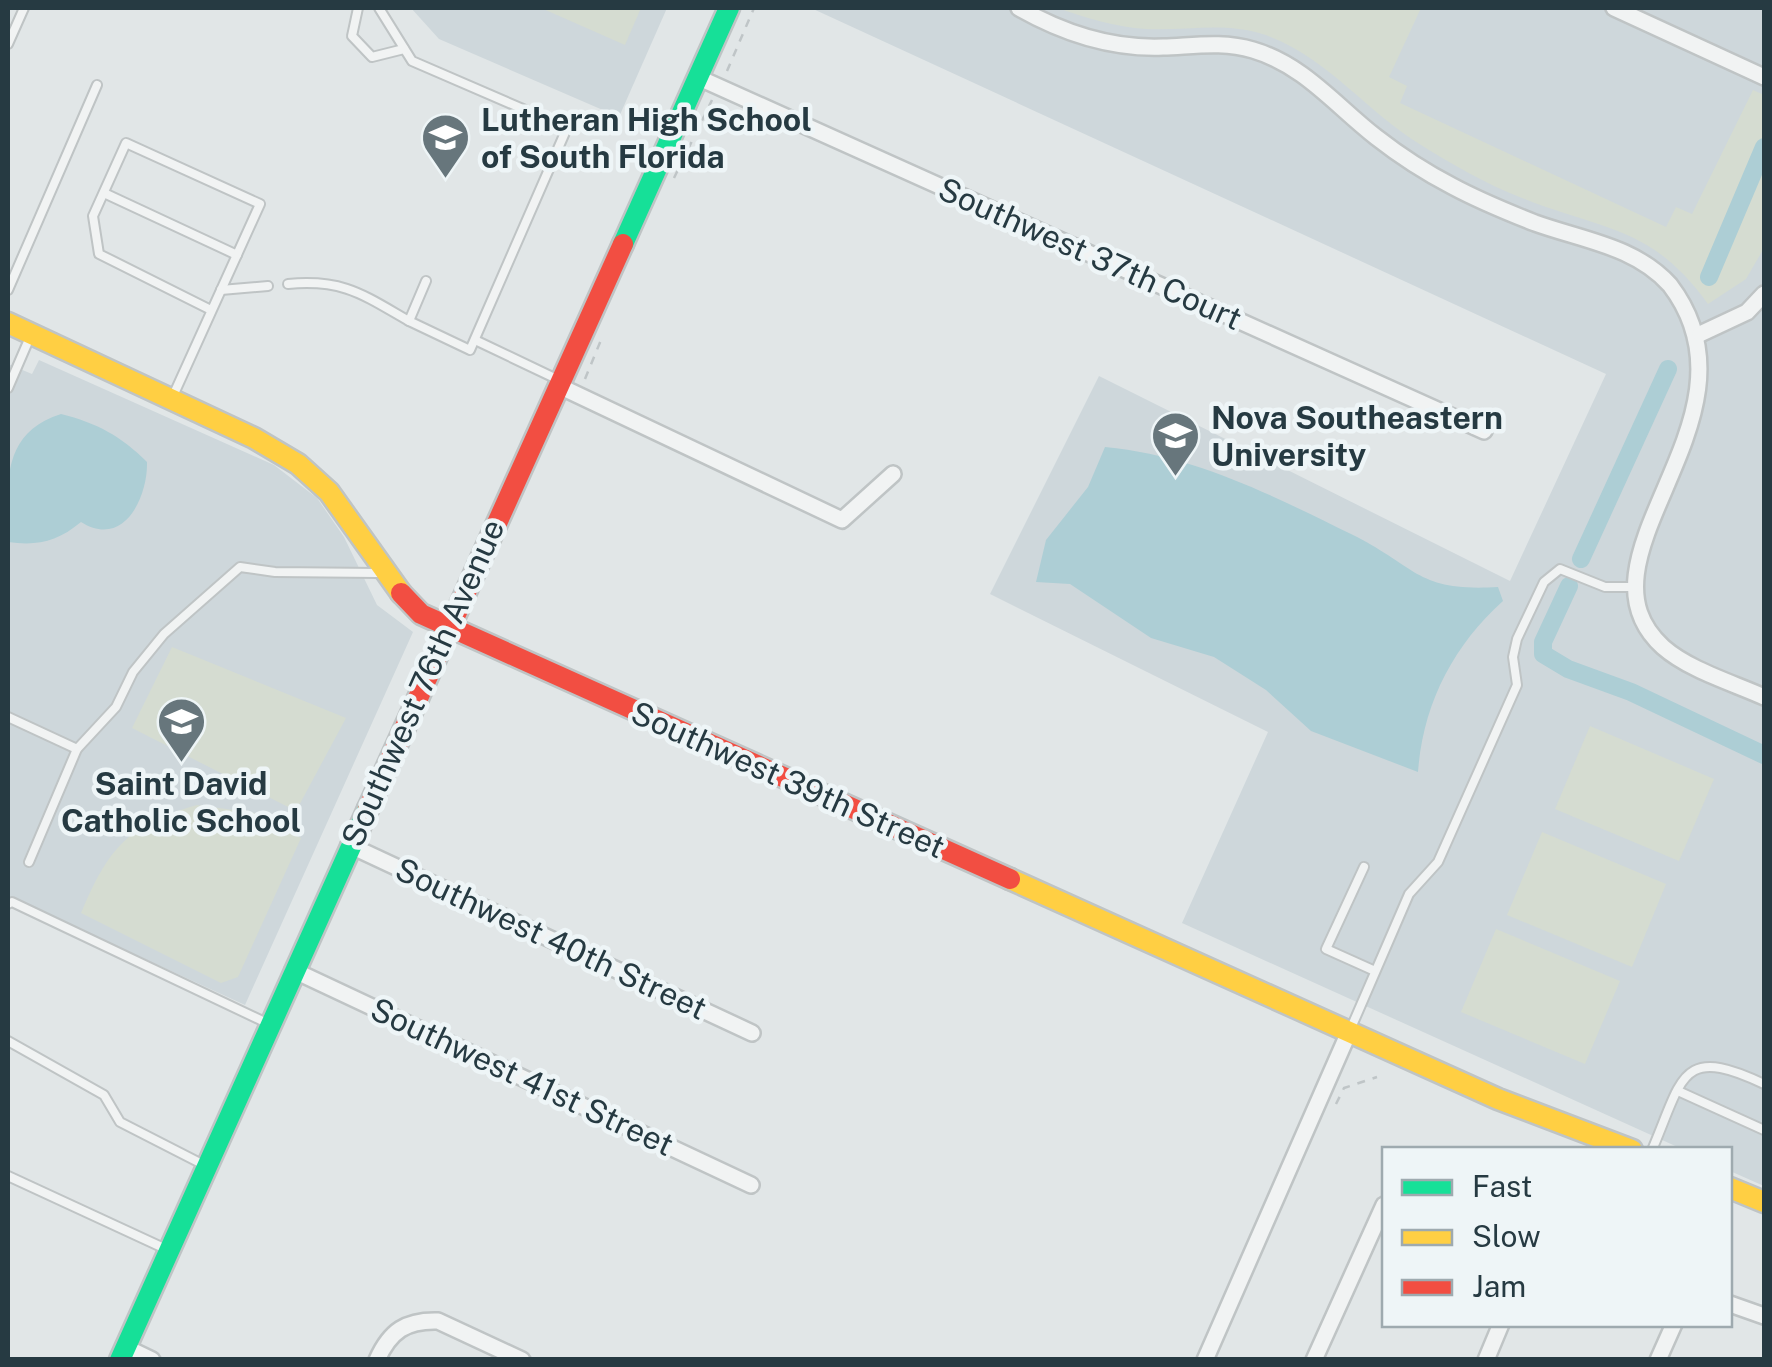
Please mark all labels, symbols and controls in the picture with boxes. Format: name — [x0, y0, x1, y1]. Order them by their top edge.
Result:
place label: Lutheran High School of South Florida — [481, 101, 812, 175]
school or university icon: Lutheran High School of South Florida — [420, 112, 472, 180]
street label: Southwest 37th Court — [933, 170, 1247, 337]
place label: Nova Southeastern University — [1211, 399, 1503, 473]
school or university icon: Nova Southeastern University — [1150, 410, 1202, 478]
street label: Southwest 76th Avenue — [334, 513, 511, 852]
street label: Southwest 39th Street — [626, 694, 951, 865]
school or university icon: Saint David Catholic School — [155, 696, 207, 764]
place label: Saint David Catholic School — [61, 765, 301, 839]
street label: Southwest 40th Street — [390, 850, 713, 1027]
street label: Southwest 41st Street — [365, 990, 679, 1163]
legend — [1382, 1147, 1732, 1327]
text: Fast — [1472, 1168, 1532, 1204]
text: Slow — [1472, 1218, 1541, 1254]
text: Jam — [1472, 1268, 1526, 1304]

